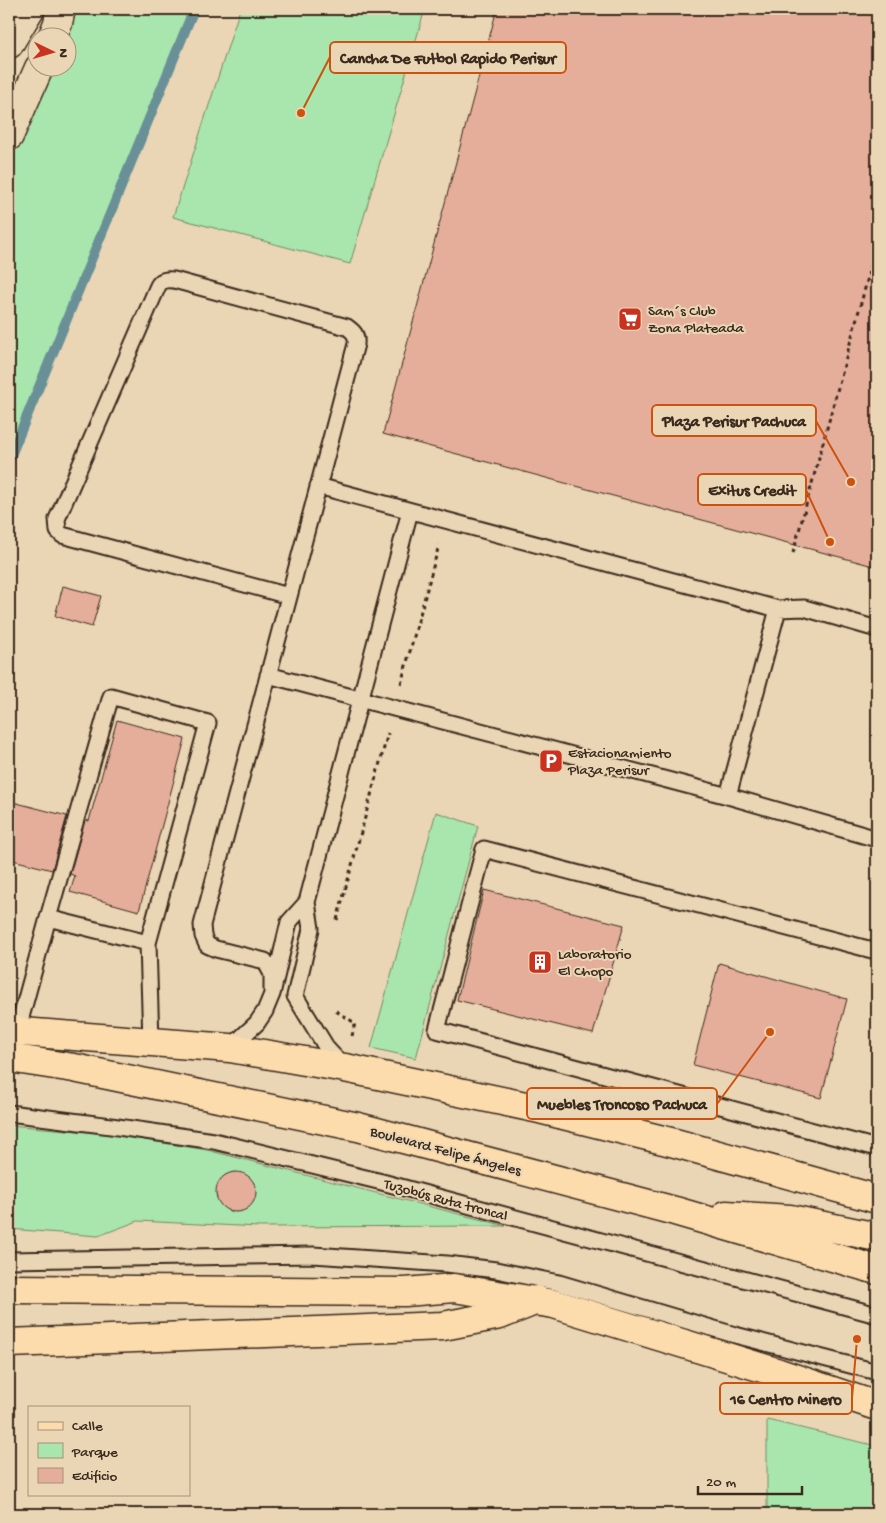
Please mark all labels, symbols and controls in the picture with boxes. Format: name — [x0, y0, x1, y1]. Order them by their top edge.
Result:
north arrow — [28, 28, 78, 78]
callout: Cancha De Futbol Rapido Perisur — [330, 42, 566, 73]
text: N — [54, 48, 71, 58]
text: Cancha De Futbol Rapido Perisur — [339, 51, 558, 70]
place label: Sam´s Club Zona Plateada — [648, 303, 744, 338]
supermarket icon: Sam´s Club Zona Plateada — [617, 306, 643, 332]
callout: Plaza Perisur Pachuca — [652, 405, 816, 436]
text: Plaza Perisur Pachuca — [661, 414, 807, 433]
callout: Exitus Credit — [698, 474, 806, 505]
text: Exitus Credit — [708, 483, 797, 502]
place label: Estacionamiento Plaza Perisur — [567, 745, 672, 780]
parking icon: Estacionamiento Plaza Perisur — [538, 748, 564, 774]
place label: Laboratorio El Chopo — [558, 946, 632, 981]
building icon: Laboratorio El Chopo — [527, 949, 553, 975]
callout: Muebles Troncoso Pachuca — [527, 1088, 717, 1119]
text: Muebles Troncoso Pachuca — [537, 1097, 708, 1116]
street label: Boulevard Felipe Ángeles — [367, 1123, 523, 1181]
street label: Tuzobús Ruta troncal — [381, 1176, 509, 1226]
callout: 16 Centro Minero — [720, 1383, 852, 1414]
text: 16 Centro Minero — [729, 1392, 842, 1411]
legend — [28, 1406, 190, 1496]
text: Calle — [72, 1418, 103, 1436]
text: Parque — [71, 1444, 118, 1462]
scale bar — [698, 1463, 802, 1495]
text: Edificio — [72, 1468, 118, 1486]
text: 20 m — [706, 1474, 736, 1492]

